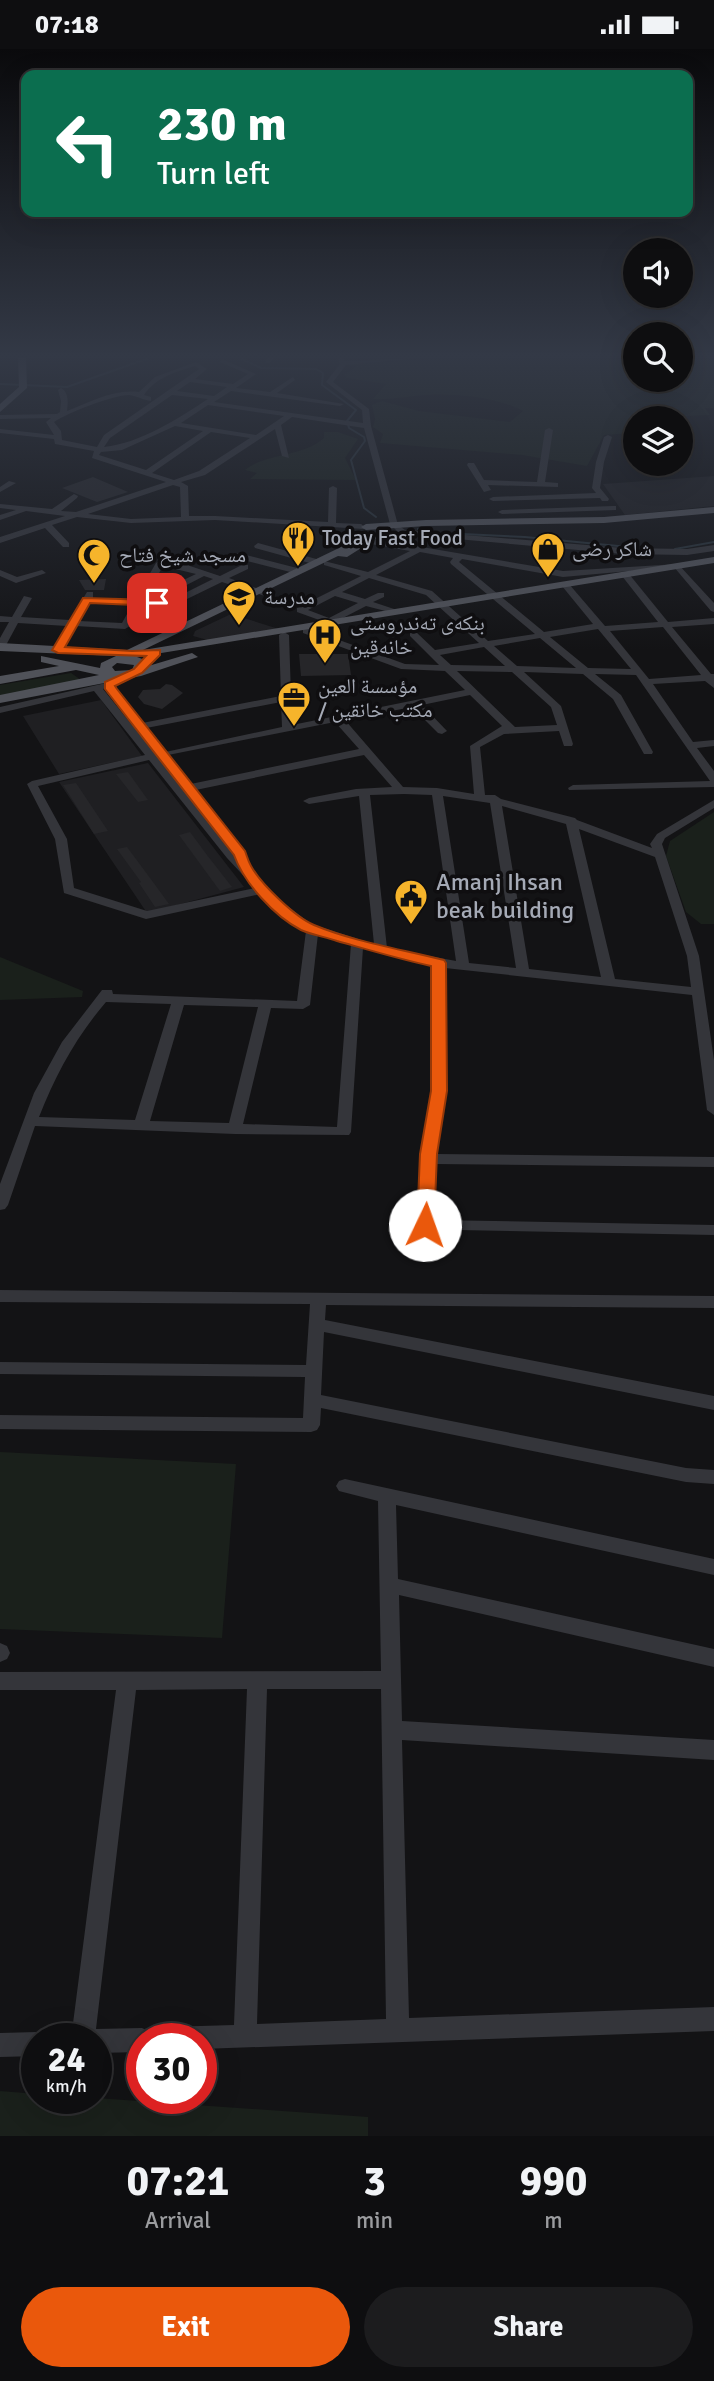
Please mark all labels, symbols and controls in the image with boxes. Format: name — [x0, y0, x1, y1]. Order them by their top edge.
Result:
text: 07:18 — [35, 9, 99, 41]
text: 230 m — [157, 94, 287, 154]
icon: left — [42, 98, 133, 189]
text: Turn left — [157, 154, 270, 193]
map controls — [623, 238, 693, 476]
button: sound — [623, 238, 693, 308]
button: search — [623, 322, 693, 392]
button: layers — [623, 406, 693, 476]
restaurant icon: Today Fast Food — [279, 519, 317, 568]
place label: Today Fast Food — [322, 525, 463, 551]
shop icon: شاكر رضى — [529, 530, 567, 579]
mosque icon: مسجد شيخ فتاح — [75, 536, 113, 585]
place label: شاكر رضى — [572, 536, 652, 562]
place label: مسجد شيخ فتاح — [119, 542, 246, 568]
pin — [127, 573, 187, 633]
school or university icon: مدرسة — [220, 578, 258, 627]
icon: arrive — [138, 584, 176, 622]
place label: مدرسة — [264, 584, 315, 610]
place label: بنکەی تەندروستی خانەقین — [350, 610, 485, 660]
hospital icon: بنکەی تەندروستی خانەقین — [306, 616, 344, 665]
place label: مؤسسة العين / مكتب خانقين — [318, 673, 432, 723]
office icon: مؤسسة العين / مكتب خانقين — [275, 679, 313, 728]
place label: Amanj Ihsan beak building — [436, 867, 574, 925]
public building icon: Amanj Ihsan beak building — [392, 877, 430, 926]
position arrow — [388, 1188, 462, 1262]
speed limit sign: 30 — [126, 2023, 217, 2114]
text: 24 — [48, 2038, 85, 2081]
text: km/h — [46, 2075, 87, 2097]
text: 07:21 — [126, 2156, 230, 2207]
text: 3 — [363, 2156, 386, 2207]
text: 990 — [519, 2156, 588, 2207]
text: Arrival — [145, 2206, 211, 2235]
text: min — [356, 2206, 393, 2235]
text: m — [544, 2206, 563, 2235]
button: Exit — [21, 2287, 350, 2367]
button: Share — [364, 2287, 693, 2367]

